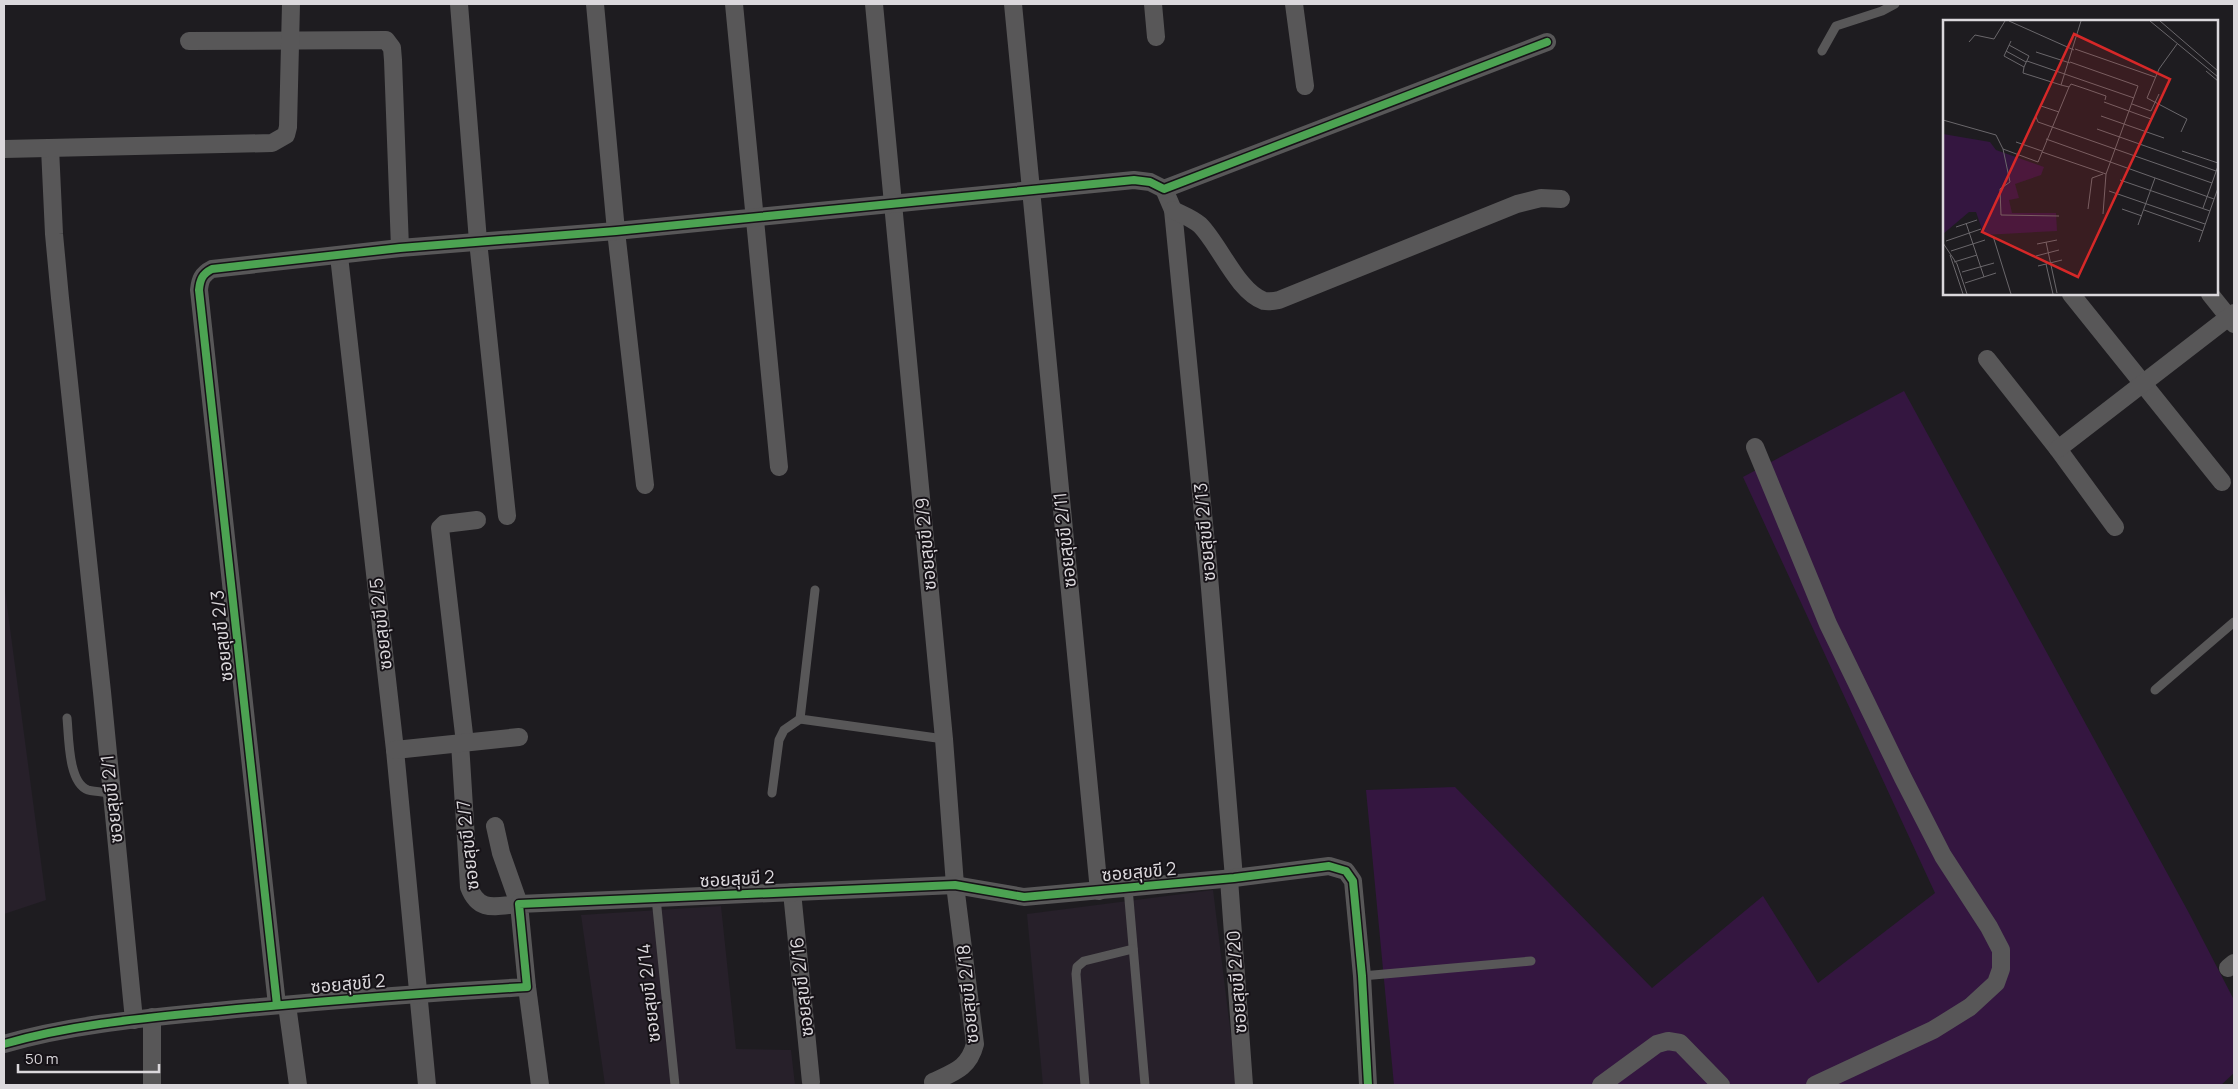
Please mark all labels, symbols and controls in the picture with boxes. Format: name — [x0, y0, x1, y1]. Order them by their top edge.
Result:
inset map — [1943, 20, 2218, 295]
street label: ซอยสุขขี 2/13 — [1188, 482, 1220, 582]
street label: ซอยสุขขี 2/11 — [1047, 491, 1081, 589]
street label: ซอยสุขขี 2/9 — [909, 497, 941, 591]
street label: ซอยสุขขี 2/5 — [363, 577, 397, 671]
street label: ซอยสุขขี 2/3 — [204, 589, 238, 683]
street label: ซอยสุขขี 2/1 — [94, 754, 128, 845]
street label: ซอยสุขขี 2/7 — [450, 799, 484, 892]
street label: ซอยสุขขี 2 — [1101, 856, 1177, 886]
street label: ซอยสุขขี 2 — [699, 864, 775, 892]
street label: ซอยสุขขี 2/20 — [1220, 930, 1252, 1034]
street label: ซอยสุขขี 2/16 — [784, 936, 818, 1038]
street label: ซอยสุขขี 2/14 — [631, 942, 665, 1044]
street label: ซอยสุขขี 2/18 — [951, 944, 983, 1045]
street label: ซอยสุขขี 2 — [310, 968, 386, 998]
scale bar — [18, 1042, 159, 1074]
text: 50 m — [25, 1048, 59, 1069]

